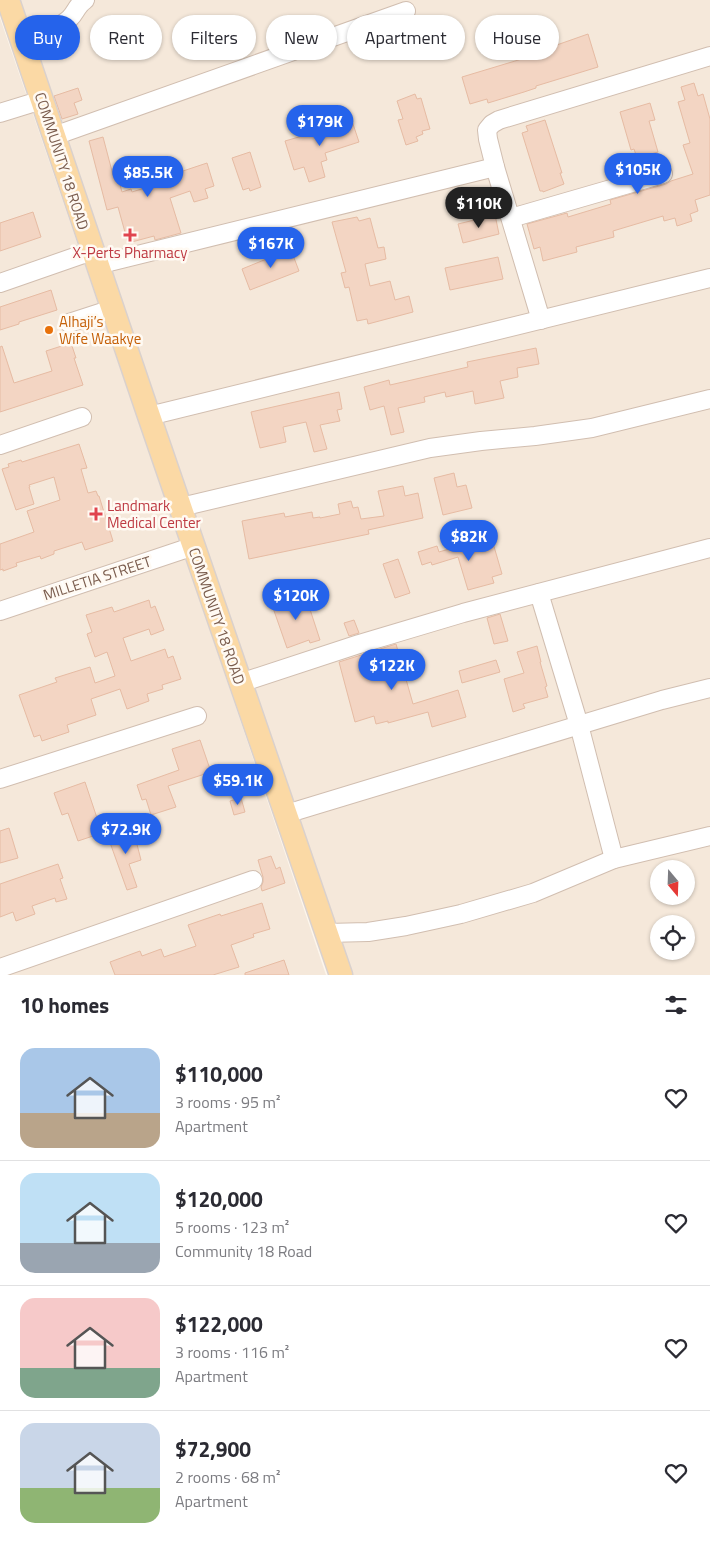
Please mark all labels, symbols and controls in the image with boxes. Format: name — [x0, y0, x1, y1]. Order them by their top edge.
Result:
chip: Buy — [15, 15, 80, 60]
chip: Rent — [90, 15, 162, 60]
chip: Filters — [172, 15, 256, 60]
chip: New — [266, 15, 337, 60]
chip: Apartment — [347, 15, 465, 60]
chip: House — [475, 15, 559, 60]
street label: COMMUNITY 18 ROAD — [29, 89, 95, 233]
pin: $179K — [285, 104, 355, 147]
text: $179K — [297, 109, 343, 133]
pin: $105K — [603, 152, 673, 195]
pin: $85.5K — [107, 156, 189, 198]
text: $105K — [615, 157, 661, 181]
text: $85.5K — [123, 160, 173, 184]
pin: $110K — [444, 186, 514, 229]
text: $110K — [456, 191, 502, 215]
pin: $167K — [236, 226, 306, 269]
marker: X-Perts Pharmacy — [124, 229, 136, 241]
text: $167K — [248, 231, 294, 255]
place label: X-Perts Pharmacy — [72, 241, 188, 264]
place label: Alhaji’s Wife Waakye — [59, 310, 141, 350]
marker: Alhaji’s Wife Waakye — [43, 324, 55, 336]
place label: Landmark Medical Center — [107, 494, 201, 534]
marker: Landmark Medical Center — [89, 507, 103, 521]
pin: $82K — [439, 520, 499, 562]
text: $82K — [451, 524, 487, 548]
street label: COMMUNITY 18 ROAD — [183, 544, 251, 688]
street label: MILLETIA STREET — [40, 550, 154, 606]
pin: $120K — [261, 578, 331, 621]
text: $120K — [273, 583, 319, 607]
pin: $122K — [357, 648, 427, 691]
text: $122K — [369, 653, 415, 677]
pin: $59.1K — [197, 764, 279, 806]
text: $59.1K — [213, 768, 263, 792]
pin: $72.9K — [85, 812, 167, 855]
text: $72.9K — [101, 817, 151, 841]
north arrow — [650, 860, 695, 905]
map controls — [650, 860, 695, 960]
button: locate — [650, 915, 695, 960]
text: 10 homes — [20, 989, 109, 1021]
icon: filters — [662, 991, 690, 1019]
text: $110,000 — [175, 1058, 263, 1090]
icon: home — [60, 1068, 120, 1128]
icon: heart — [662, 1084, 690, 1112]
text: 3 rooms · 95 m² — [175, 1090, 280, 1114]
text: Apartment — [175, 1114, 248, 1138]
text: $120,000 — [175, 1183, 263, 1215]
icon: home — [60, 1193, 120, 1253]
icon: heart — [662, 1209, 690, 1237]
text: 5 rooms · 123 m² — [175, 1215, 289, 1239]
text: Community 18 Road — [175, 1239, 312, 1263]
text: $122,000 — [175, 1308, 263, 1340]
icon: home — [60, 1318, 120, 1378]
icon: heart — [662, 1334, 690, 1362]
text: 3 rooms · 116 m² — [175, 1340, 289, 1364]
text: Apartment — [175, 1364, 248, 1388]
text: $72,900 — [175, 1433, 251, 1465]
icon: home — [60, 1443, 120, 1503]
icon: heart — [662, 1459, 690, 1487]
text: 2 rooms · 68 m² — [175, 1465, 280, 1489]
text: Apartment — [175, 1489, 248, 1513]

